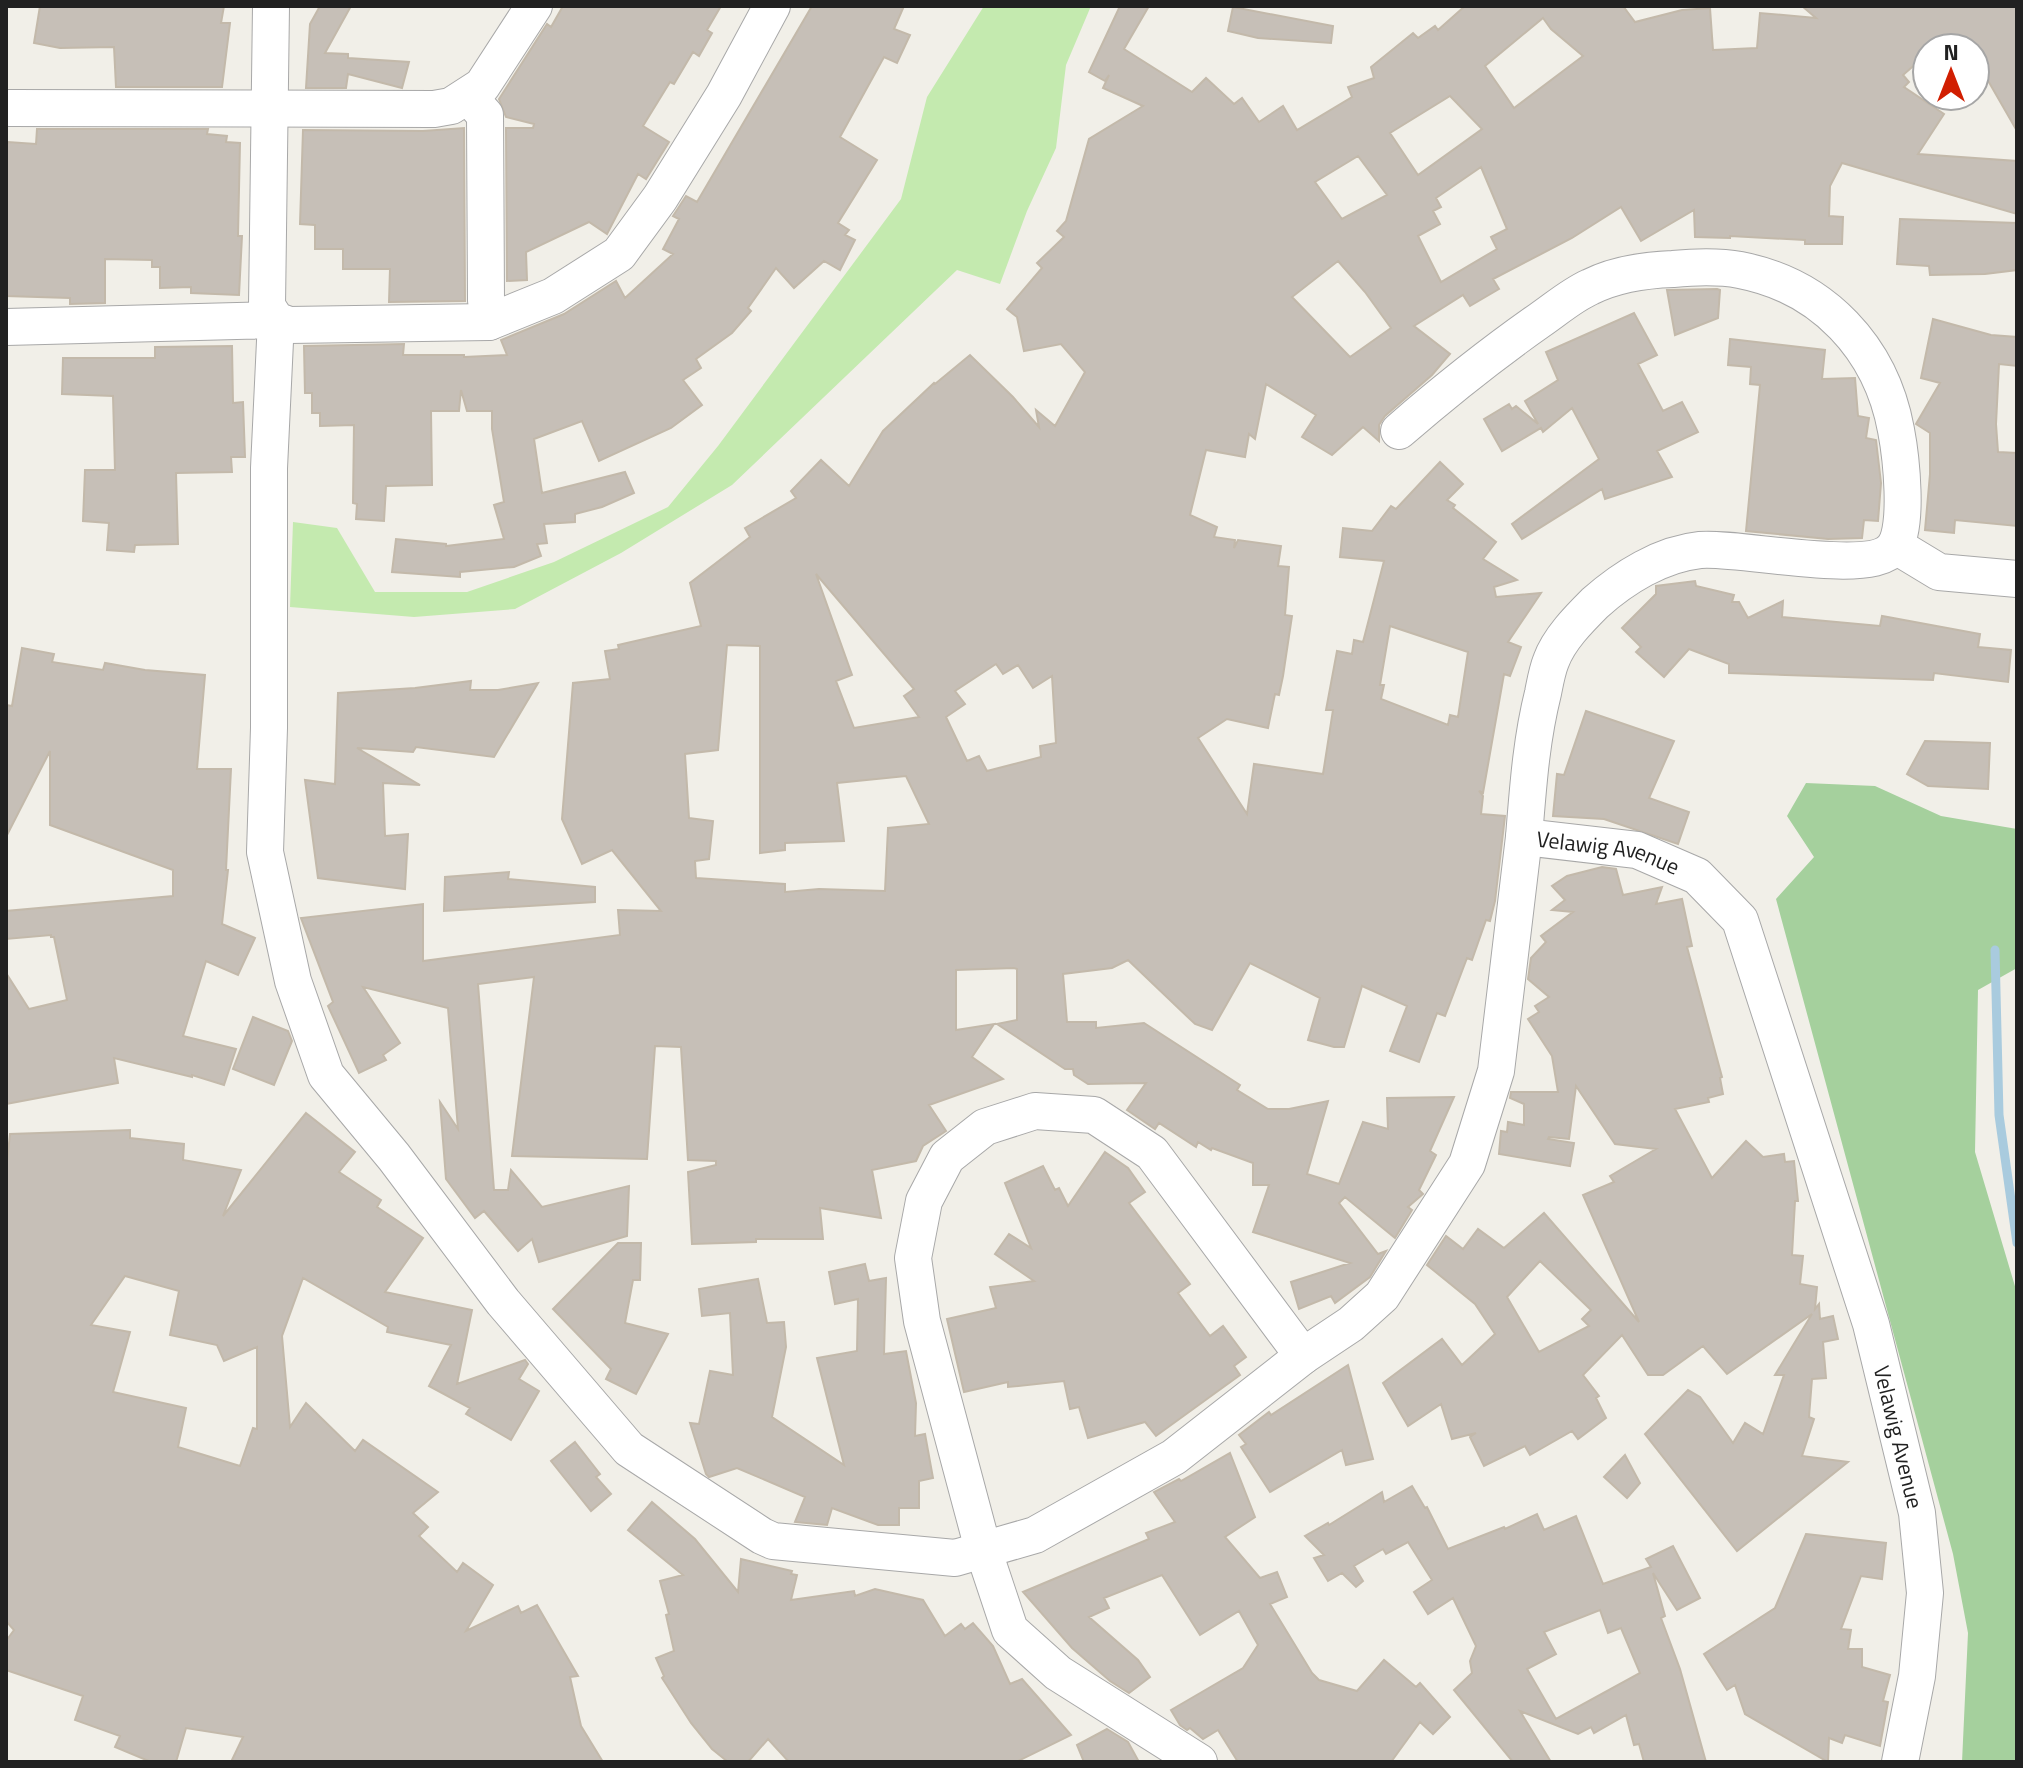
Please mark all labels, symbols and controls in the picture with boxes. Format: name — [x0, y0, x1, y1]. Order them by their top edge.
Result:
north arrow — [1911, 32, 1991, 112]
text: N — [1943, 35, 1959, 69]
street label: Velawig Avenue — [1535, 822, 1685, 883]
street label: Velawig Avenue — [1865, 1362, 1932, 1512]

